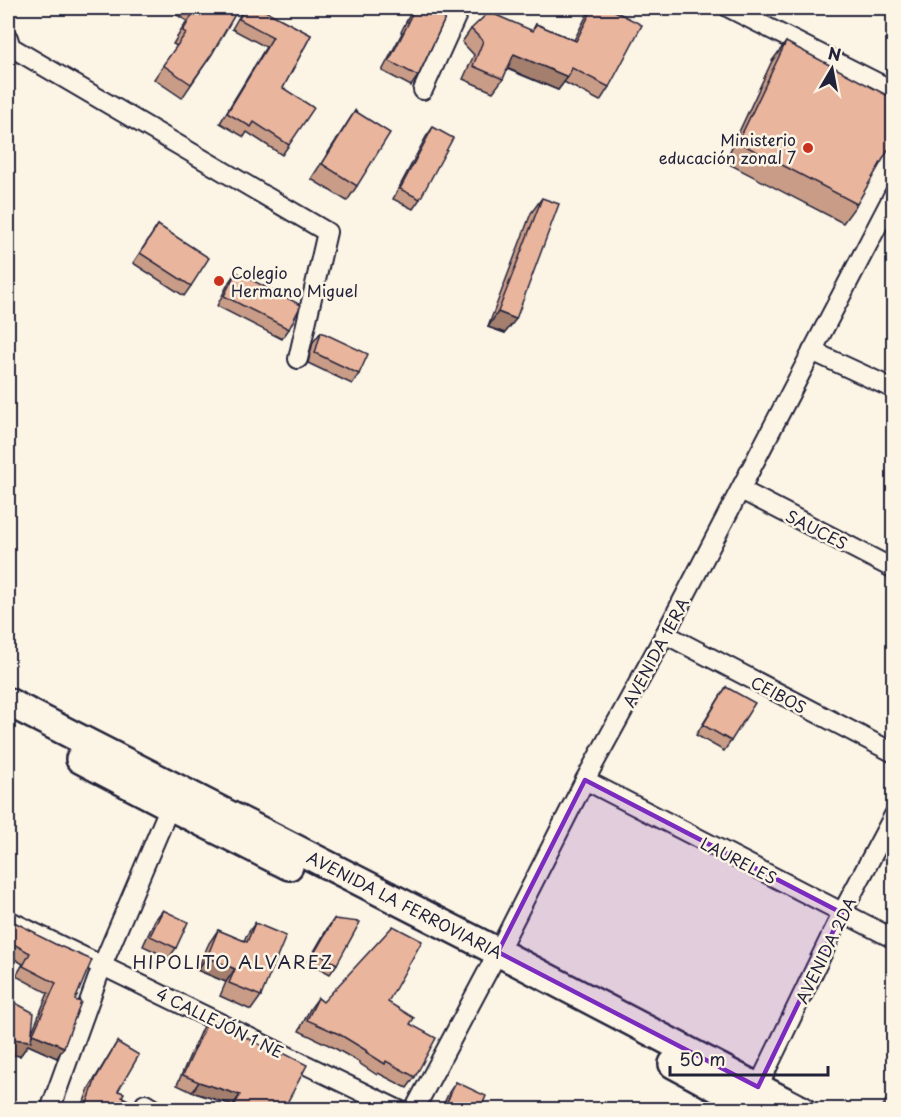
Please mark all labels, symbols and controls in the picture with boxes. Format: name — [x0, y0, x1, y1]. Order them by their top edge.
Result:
north arrow — [802, 39, 862, 99]
text: N — [826, 40, 843, 66]
place label: Ministerio educación zonal 7 — [659, 127, 796, 169]
marker: Ministerio educación zonal 7 — [801, 141, 815, 155]
place label: Colegio Hermano Miguel — [231, 260, 358, 302]
marker: Colegio Hermano Miguel — [212, 274, 226, 288]
street label: SAUCES — [782, 503, 852, 555]
street label: AVENIDA 1ERA — [616, 593, 694, 711]
street label: CEIBOS — [747, 669, 811, 719]
street label: LAURELES — [697, 831, 781, 889]
street label: AVENIDA LA FERROVIARIA — [303, 844, 507, 964]
street label: AVENIDA 2DA — [789, 892, 861, 1007]
district label: HIPOLITO ALVAREZ — [133, 948, 334, 975]
street label: 4 CALLEJÓN 1 NE — [152, 981, 288, 1063]
scale bar — [670, 1039, 828, 1077]
text: 50 m — [679, 1045, 726, 1072]

